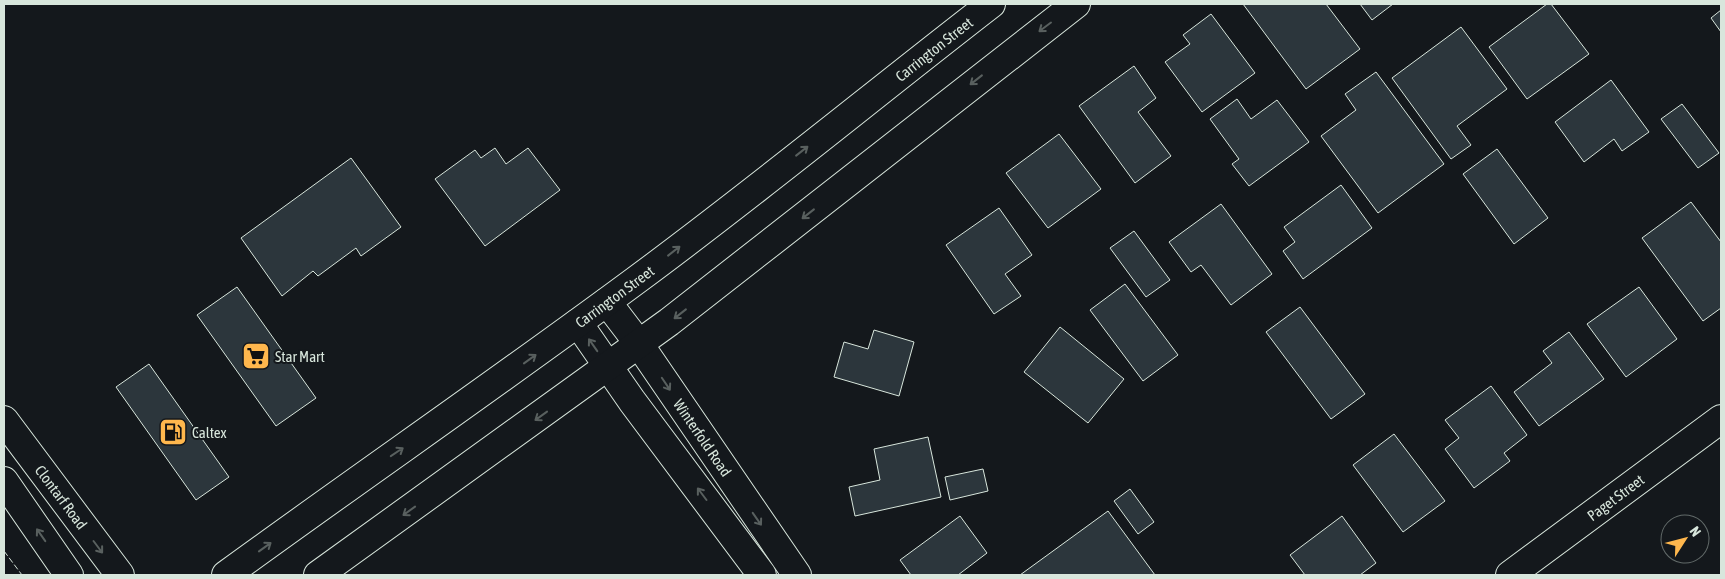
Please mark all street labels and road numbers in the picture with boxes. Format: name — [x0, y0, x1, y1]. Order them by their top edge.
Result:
street label: Carrington Street — [892, 13, 976, 84]
street label: Carrington Street — [572, 262, 657, 331]
street label: Winterfold Road — [671, 396, 735, 479]
street label: Clontarf Road — [32, 462, 91, 532]
street label: Paget Street — [1584, 471, 1647, 524]

